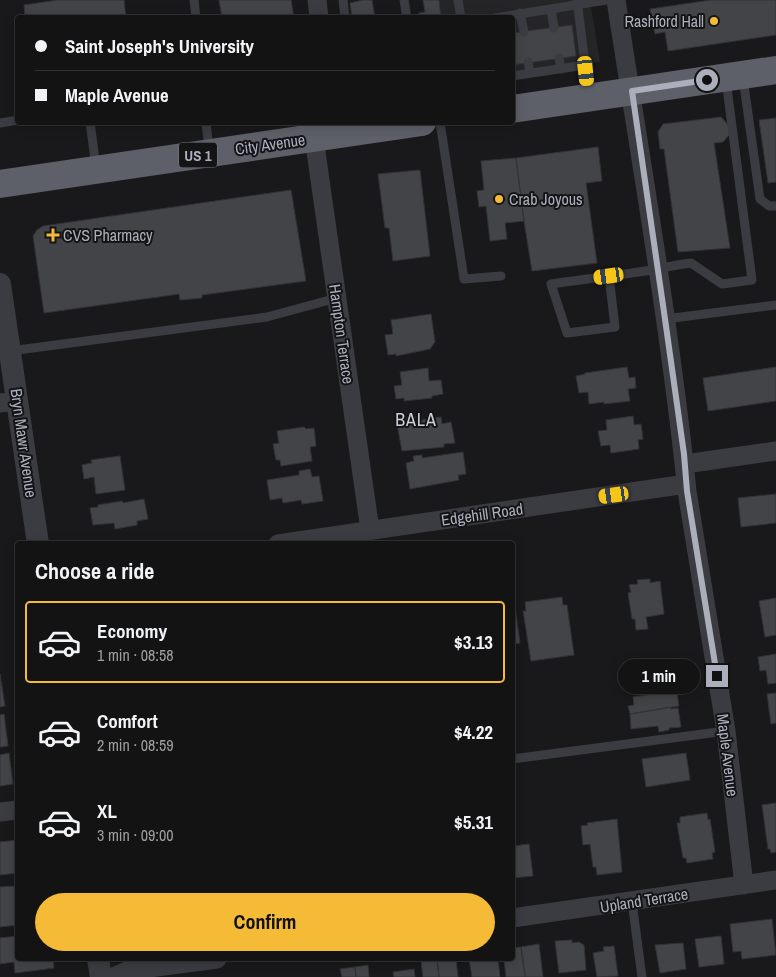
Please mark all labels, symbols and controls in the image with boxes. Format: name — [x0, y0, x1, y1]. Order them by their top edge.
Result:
place label: Rashford Hall — [625, 10, 704, 32]
marker: Rashford Hall — [708, 15, 720, 27]
text: Saint Joseph's University — [65, 33, 254, 59]
car — [576, 55, 595, 87]
route start — [696, 69, 718, 91]
text: Maple Avenue — [65, 82, 169, 108]
street label: City Avenue — [234, 128, 306, 160]
road number: US 1 — [179, 142, 217, 168]
place label: Crab Joyous — [509, 188, 583, 210]
marker: Crab Joyous — [493, 193, 505, 205]
place label: CVS Pharmacy — [63, 224, 153, 246]
marker: CVS Pharmacy — [47, 229, 59, 241]
car — [593, 266, 624, 286]
street label: Hampton Terrace — [324, 283, 360, 385]
street label: Bryn Mawr Avenue — [5, 387, 43, 499]
district label: BALA — [395, 407, 437, 432]
car — [598, 485, 629, 505]
street label: Edgehill Road — [440, 497, 524, 531]
text: Choose a ride — [35, 556, 154, 586]
text: Economy — [97, 618, 167, 644]
icon: car — [37, 620, 82, 665]
text: $3.13 — [454, 629, 493, 655]
text: 1 min · 08:58 — [97, 644, 174, 666]
callout: 1 min — [617, 658, 700, 694]
text: 1 min — [642, 665, 676, 687]
route end — [706, 665, 728, 687]
text: Comfort — [97, 708, 158, 734]
icon: car — [37, 710, 82, 755]
street label: Maple Avenue — [712, 712, 744, 798]
text: $4.22 — [454, 719, 493, 745]
text: 2 min · 08:59 — [97, 734, 174, 756]
text: XL — [97, 798, 117, 824]
icon: car — [37, 800, 82, 845]
text: $5.31 — [454, 809, 493, 835]
text: 3 min · 09:00 — [97, 824, 174, 846]
street label: Upland Terrace — [598, 882, 690, 918]
button: Confirm — [35, 893, 495, 951]

